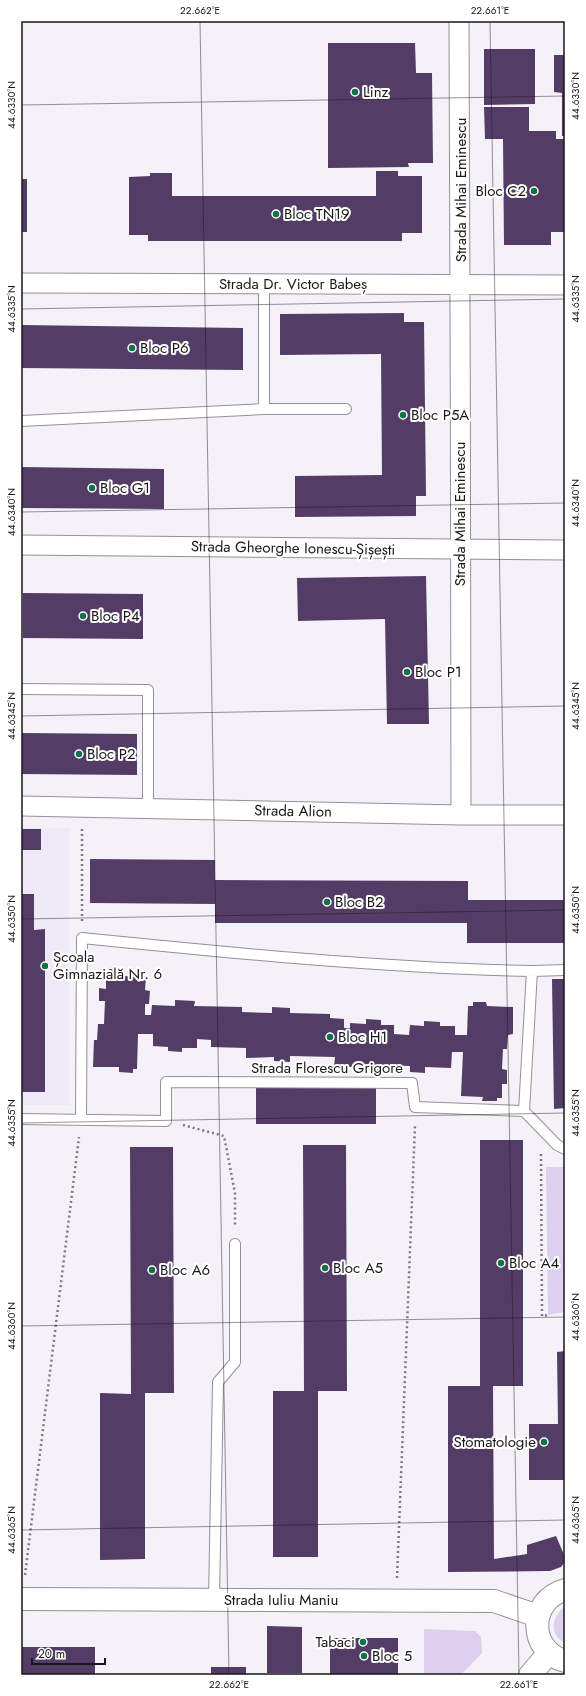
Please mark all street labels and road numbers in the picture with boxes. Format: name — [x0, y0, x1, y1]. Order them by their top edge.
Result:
street label: Strada Mihai Eminescu — [450, 118, 472, 262]
street label: Strada Dr. Victor Babeș — [219, 273, 367, 295]
street label: Strada Mihai Eminescu — [449, 442, 471, 586]
street label: Strada Gheorghe Ionescu-Șișești — [191, 535, 395, 561]
street label: Strada Alion — [254, 799, 332, 823]
street label: Strada Florescu Grigore — [251, 1057, 403, 1079]
street label: Strada Iuliu Maniu — [224, 1589, 338, 1611]

